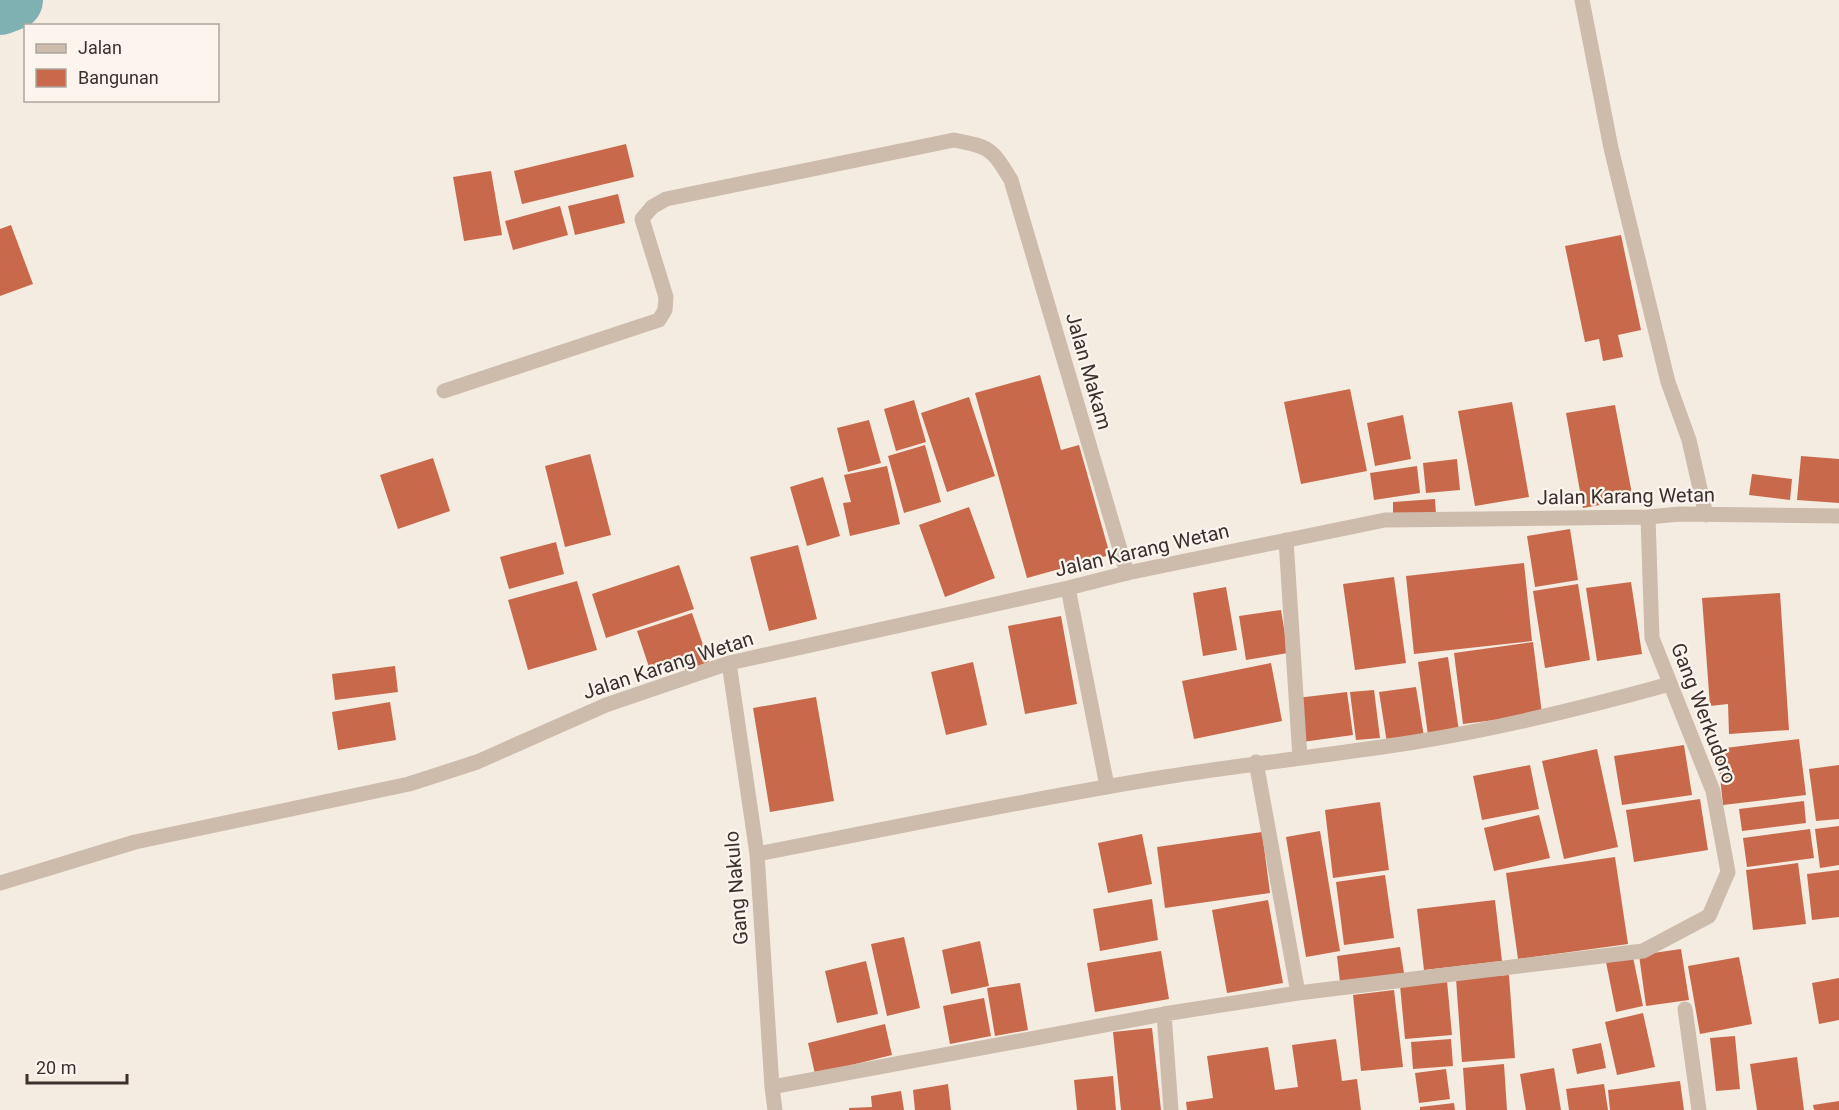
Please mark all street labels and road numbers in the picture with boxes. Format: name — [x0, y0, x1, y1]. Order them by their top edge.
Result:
street label: Jalan Makam — [1061, 310, 1117, 432]
street label: Jalan Karang Wetan — [1537, 482, 1715, 510]
street label: Jalan Karang Wetan — [1053, 518, 1231, 582]
street label: Jalan Karang Wetan — [580, 626, 756, 704]
street label: Gang Werkudoro — [1666, 639, 1742, 787]
street label: Gang Nakulo — [719, 830, 753, 946]

